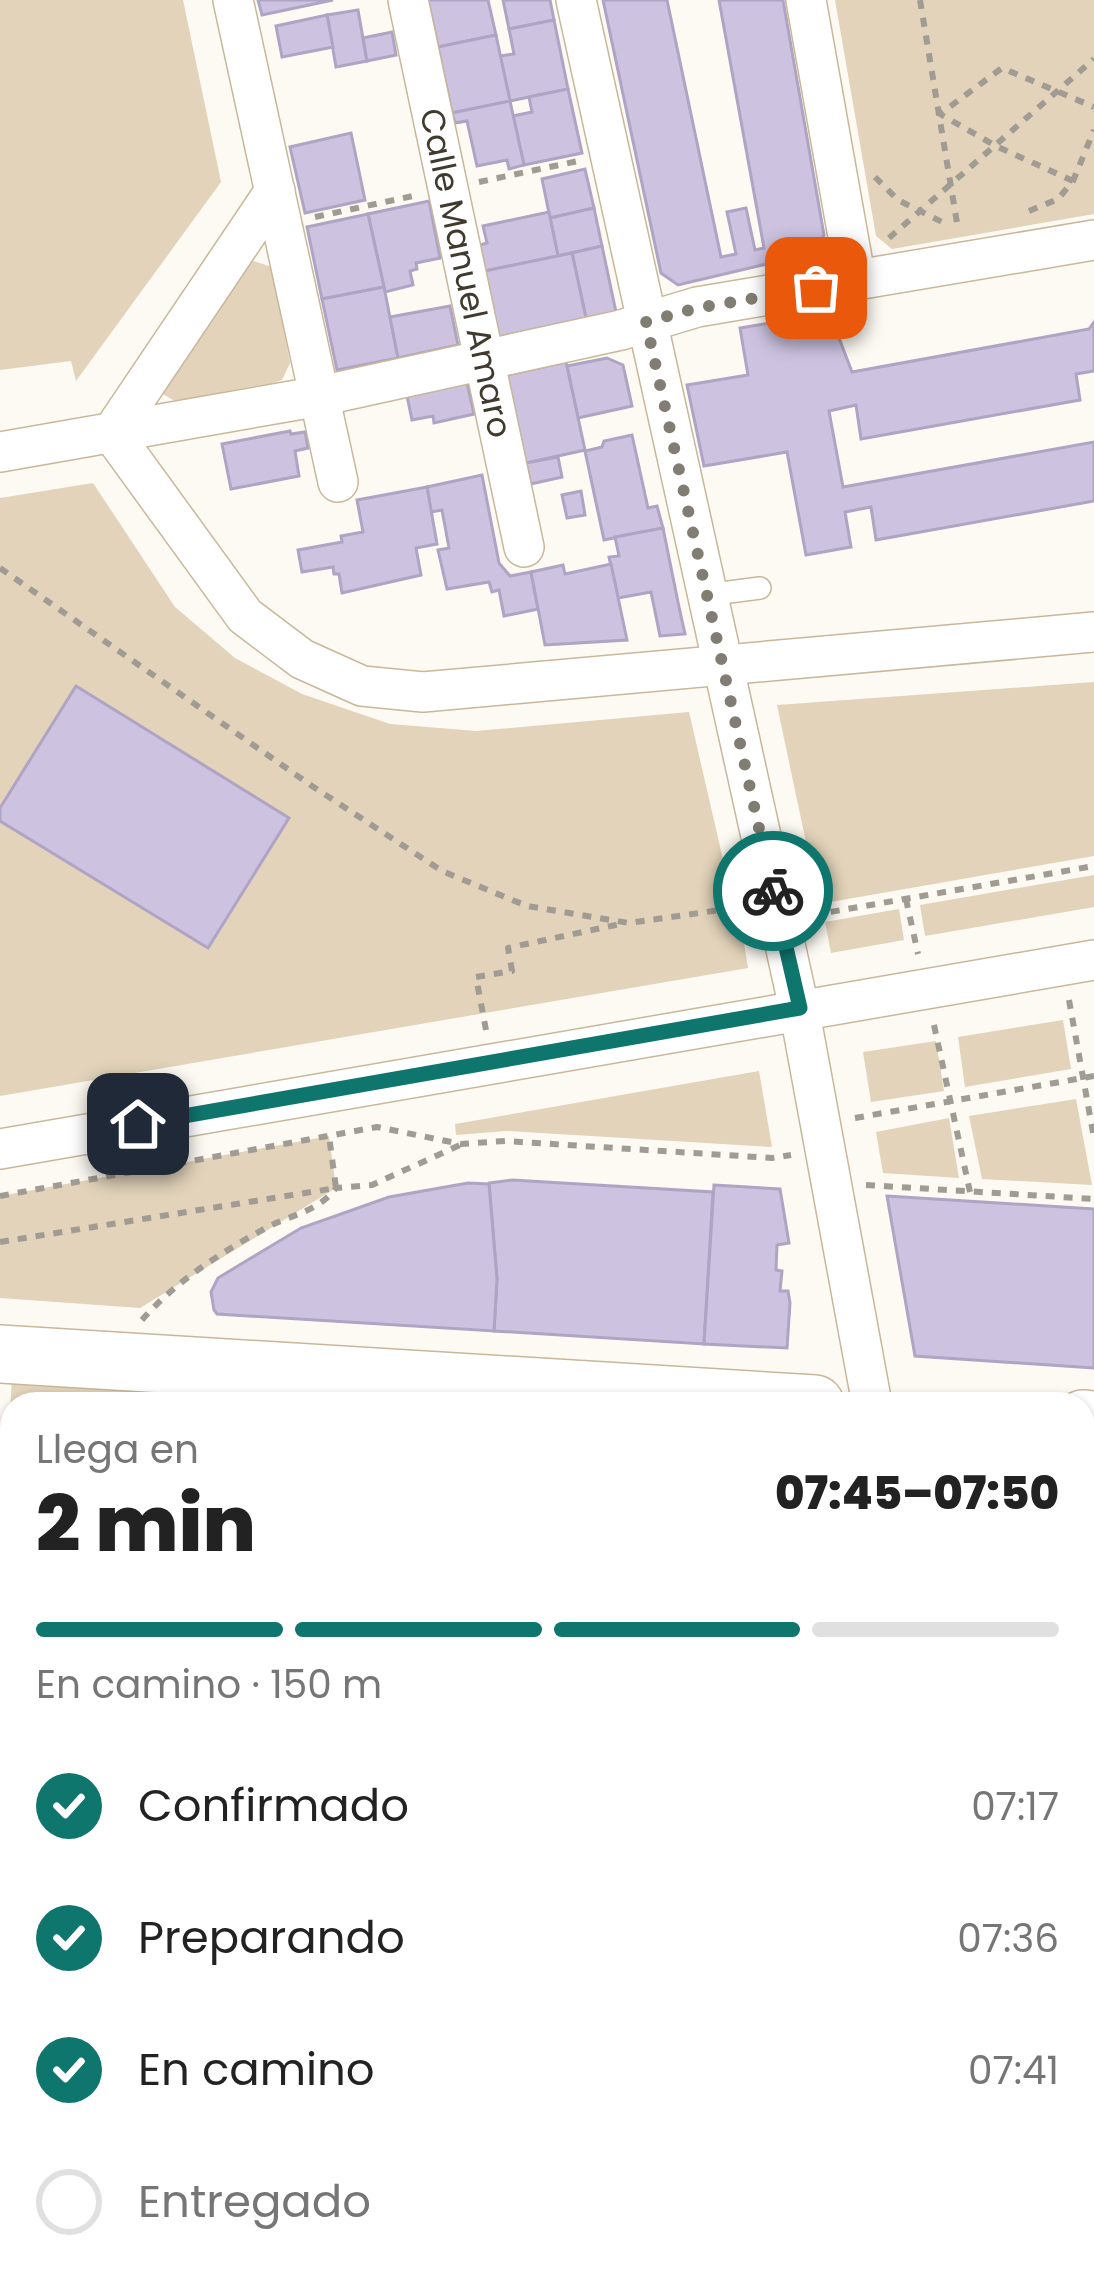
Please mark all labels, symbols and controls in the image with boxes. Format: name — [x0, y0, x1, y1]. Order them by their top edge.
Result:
street label: Calle Manuel Amaro — [408, 104, 524, 442]
pin — [765, 237, 867, 339]
icon: bag — [783, 255, 849, 321]
courier — [713, 831, 833, 951]
icon: bike — [740, 858, 806, 924]
pin — [87, 1073, 189, 1175]
icon: home — [105, 1091, 171, 1157]
text: Llega en — [36, 1422, 199, 1477]
text: 07:45–07:50 — [775, 1462, 1059, 1525]
text: 2 min — [36, 1469, 256, 1578]
text: En camino · 150 m — [36, 1657, 382, 1712]
icon: check — [36, 1773, 102, 1839]
text: Confirmado — [138, 1774, 409, 1837]
text: 07:17 — [971, 1779, 1059, 1834]
icon: check — [36, 1905, 102, 1971]
text: Preparando — [138, 1906, 405, 1969]
text: 07:36 — [957, 1911, 1059, 1966]
icon: check — [36, 2037, 102, 2103]
text: En camino — [138, 2038, 375, 2101]
text: 07:41 — [968, 2043, 1059, 2098]
text: Entregado — [138, 2170, 371, 2233]

